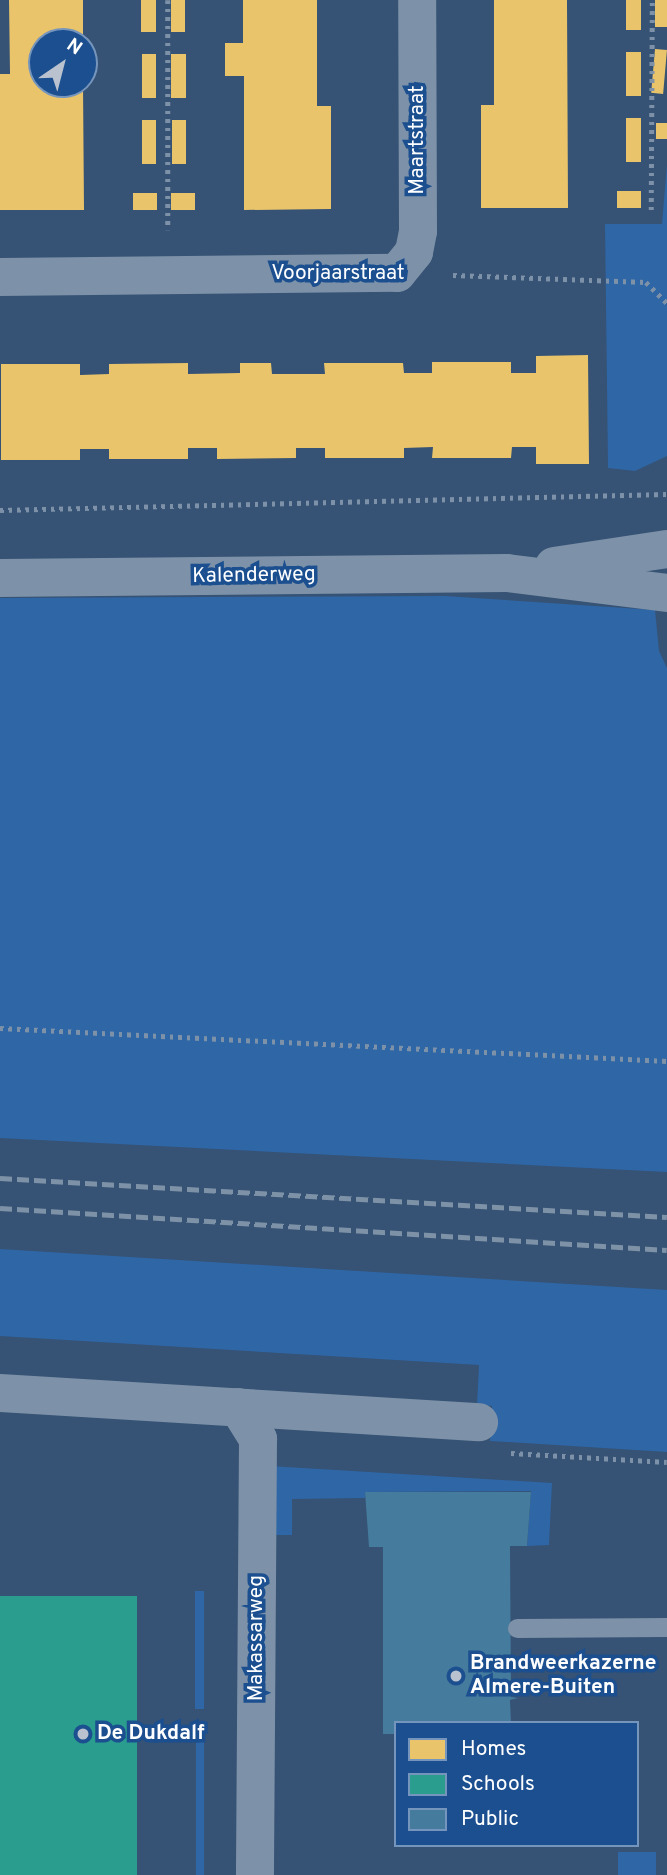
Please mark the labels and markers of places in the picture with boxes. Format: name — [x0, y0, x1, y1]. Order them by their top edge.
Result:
place label: Brandweerkazerne Almere-Buiten — [470, 1651, 656, 1701]
marker: Brandweerkazerne Almere-Buiten — [448, 1668, 464, 1684]
place label: De Dukdalf — [97, 1721, 205, 1747]
marker: De Dukdalf — [75, 1726, 91, 1742]

